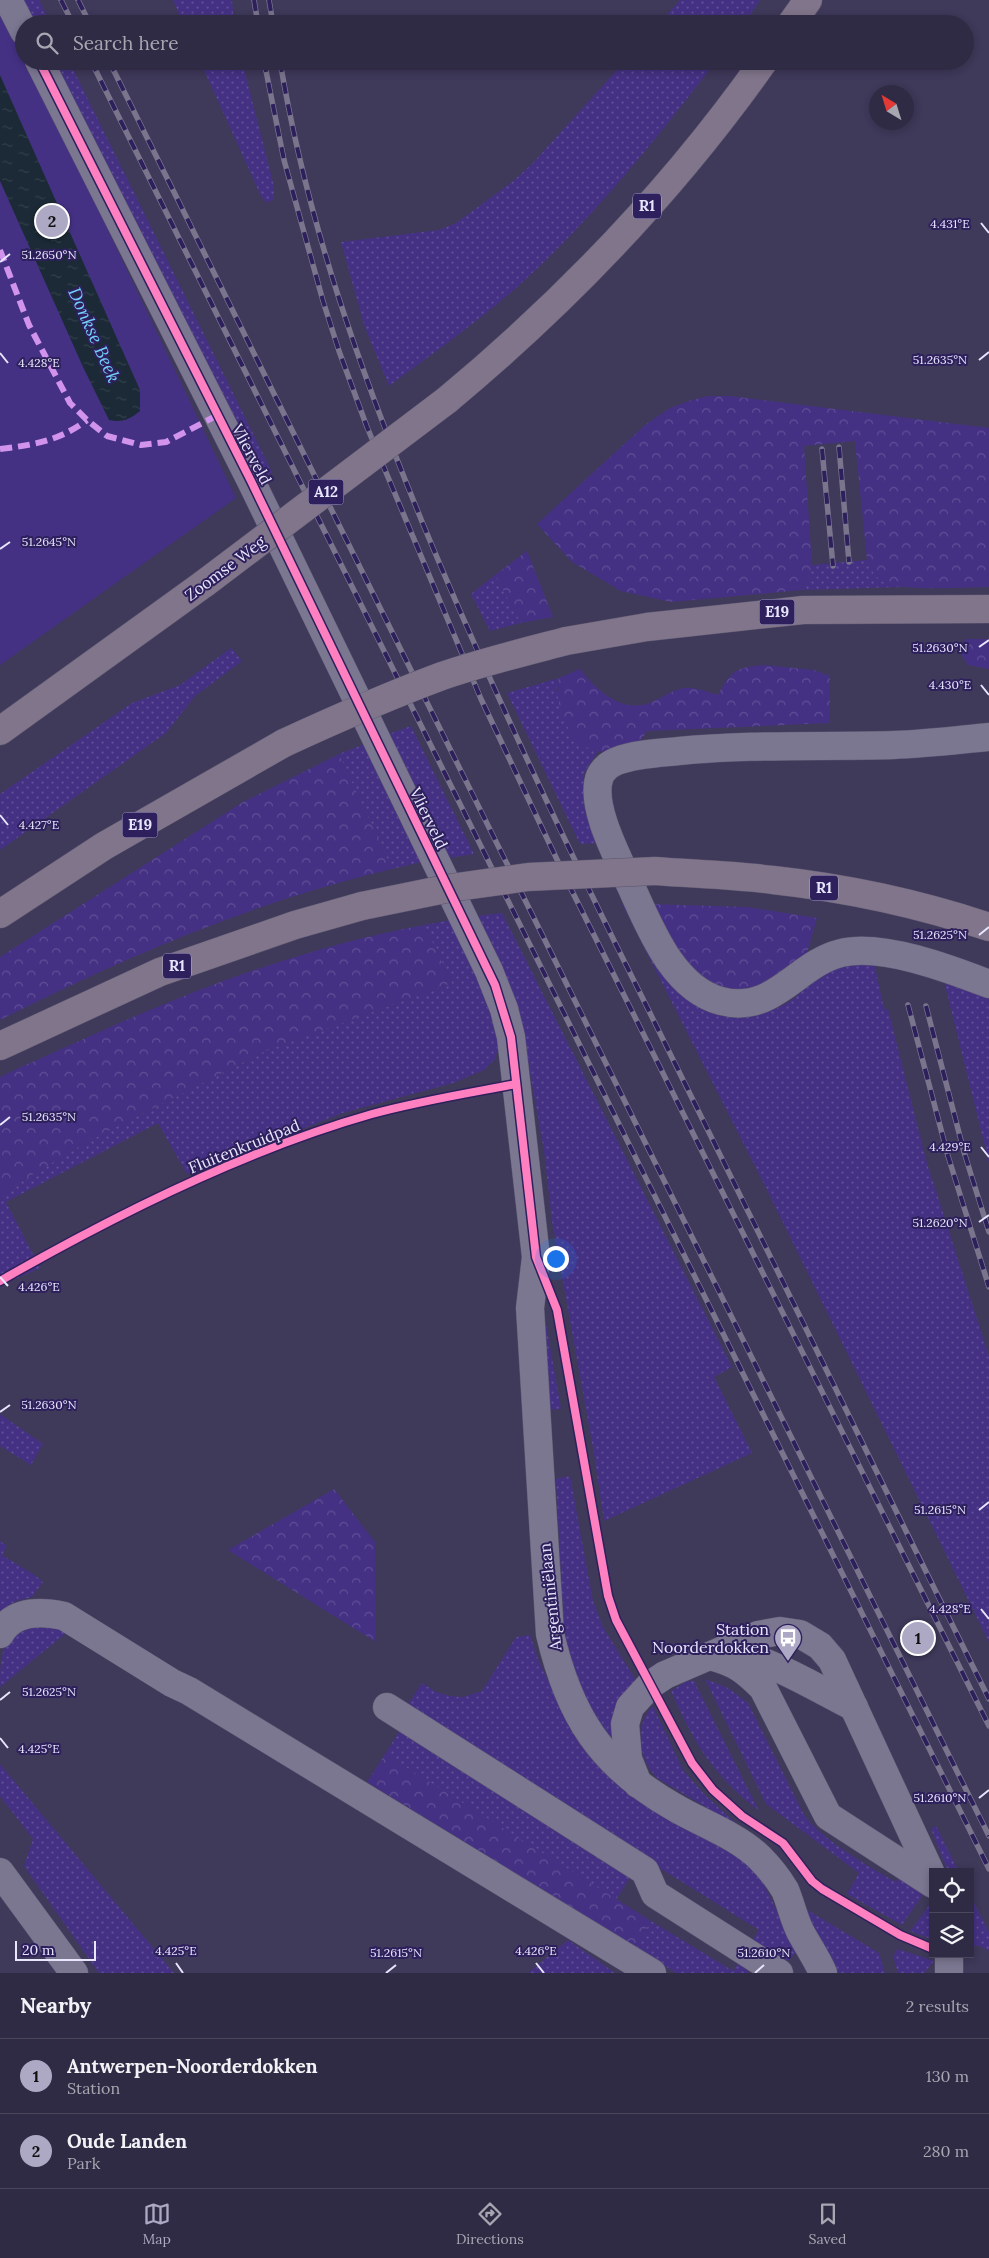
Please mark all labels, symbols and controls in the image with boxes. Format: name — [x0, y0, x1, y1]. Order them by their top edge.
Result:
search box — [15, 15, 974, 70]
icon: search — [33, 29, 61, 57]
text: Search here — [73, 31, 179, 55]
north arrow — [869, 85, 914, 130]
road number: R1 — [633, 194, 661, 218]
pin: 2 — [36, 202, 68, 240]
text: 4.431°E — [930, 216, 970, 231]
text: 51.2650°N — [21, 247, 77, 262]
water label: Donkse Beek — [63, 284, 126, 386]
text: 51.2635°N — [913, 352, 967, 367]
text: 4.428°E — [18, 355, 60, 370]
street label: Vlierveld — [227, 419, 277, 488]
road number: A12 — [308, 480, 344, 504]
street label: Zoomse Weg — [181, 530, 270, 605]
text: 51.2645°N — [22, 534, 76, 549]
road number: E19 — [760, 600, 794, 624]
text: 51.2630°N — [912, 640, 968, 655]
text: 4.430°E — [929, 677, 971, 692]
street label: Vlierveld — [405, 783, 453, 852]
road number: E19 — [122, 812, 158, 838]
text: 4.427°E — [19, 817, 59, 832]
road number: R1 — [810, 876, 838, 900]
text: 51.2625°N — [913, 927, 967, 942]
road number: R1 — [163, 954, 191, 978]
text: 51.2635°N — [22, 1109, 76, 1124]
street label: Fluitenkruidpad — [185, 1114, 303, 1177]
text: 4.429°E — [929, 1139, 971, 1154]
text: 51.2620°N — [912, 1215, 968, 1230]
your location — [543, 1246, 569, 1272]
text: 4.426°E — [18, 1279, 60, 1294]
text: 51.2630°N — [21, 1397, 77, 1412]
text: 51.2615°N — [914, 1502, 966, 1517]
street label: Argentiniëlaan — [534, 1542, 566, 1653]
text: 4.428°E — [929, 1601, 971, 1616]
place label: Station Noorderdokken — [652, 1619, 769, 1657]
pin: 1 — [902, 1619, 934, 1657]
bus stop icon: Station Noorderdokken — [773, 1623, 803, 1662]
text: 51.2625°N — [22, 1684, 76, 1699]
text: 4.425°E — [18, 1741, 60, 1756]
text: 51.2610°N — [913, 1790, 967, 1805]
map controls — [929, 1868, 974, 1958]
button: locate — [929, 1868, 974, 1913]
button: layers — [929, 1913, 974, 1958]
scale bar — [15, 1938, 96, 1961]
text: 20 m — [22, 1941, 54, 1959]
text: 4.425°E — [155, 1943, 197, 1958]
text: 4.426°E — [515, 1943, 557, 1958]
text: 51.2615°N — [370, 1945, 422, 1960]
text: 51.2610°N — [737, 1945, 791, 1960]
text: Nearby — [20, 1992, 91, 2019]
text: 2 results — [906, 1996, 969, 2016]
text: Antwerpen-Noorderdokken — [67, 2054, 318, 2078]
text: 1 — [33, 2066, 39, 2086]
text: 130 m — [926, 2066, 969, 2086]
text: Station — [67, 2078, 120, 2098]
text: Oude Landen — [67, 2129, 187, 2153]
text: 2 — [32, 2141, 40, 2161]
text: 280 m — [923, 2141, 969, 2161]
text: Park — [67, 2153, 100, 2173]
tab: Map — [142, 2200, 171, 2248]
tab: Directions — [456, 2200, 524, 2248]
tab: Saved — [809, 2200, 847, 2248]

